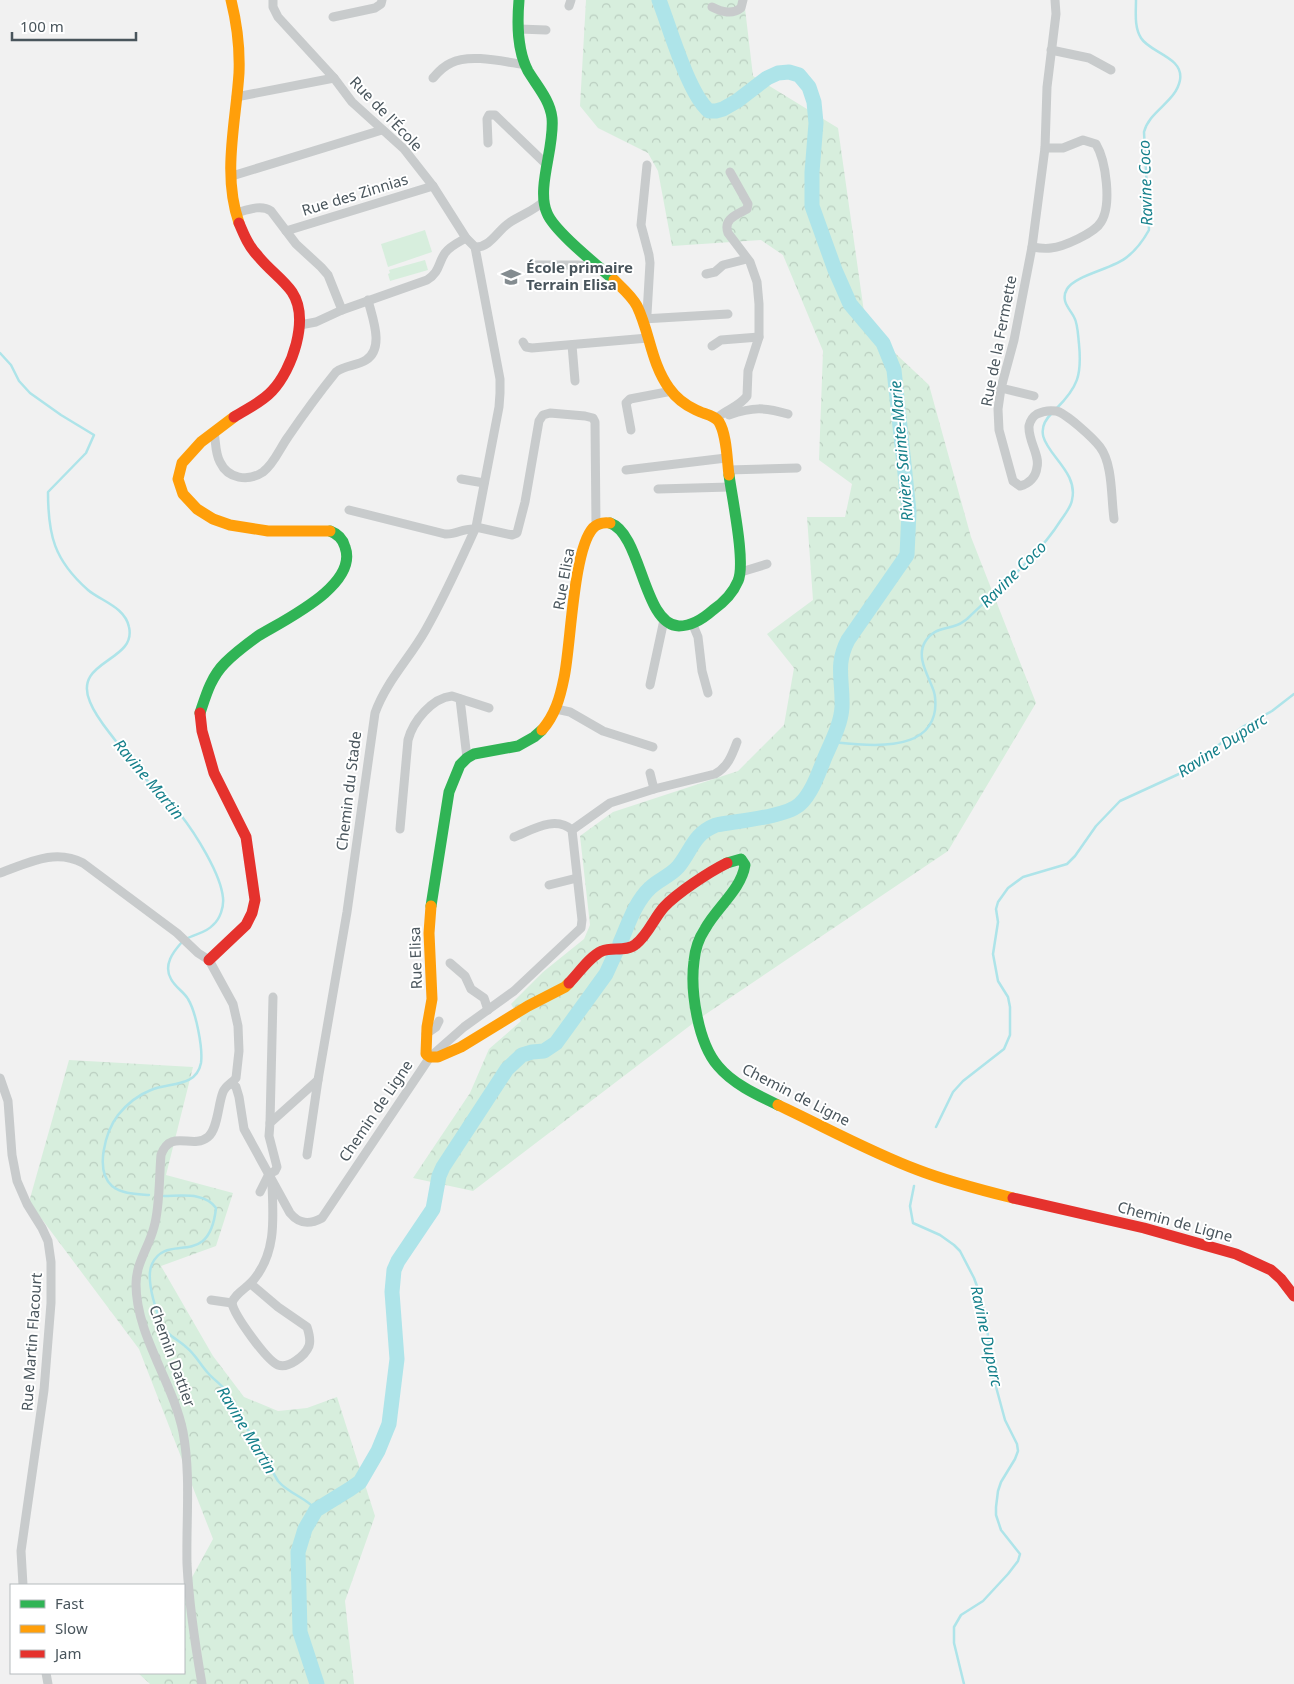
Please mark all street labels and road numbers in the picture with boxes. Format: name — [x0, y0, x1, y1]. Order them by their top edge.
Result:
street label: Rue de l'École — [346, 72, 428, 155]
street label: Rue des Zinnias — [299, 168, 410, 220]
street label: Rue de la Fermette — [976, 274, 1021, 408]
street label: Rue Elisa — [548, 546, 578, 611]
street label: Chemin du Stade — [331, 730, 365, 852]
street label: Rue Elisa — [404, 926, 426, 990]
street label: Chemin de Ligne — [334, 1056, 417, 1165]
street label: Chemin de Ligne — [739, 1058, 854, 1130]
street label: Chemin de Ligne — [1115, 1196, 1235, 1246]
street label: Rue Martin Flacourt — [16, 1271, 46, 1412]
street label: Chemin Dattier — [145, 1302, 201, 1409]

